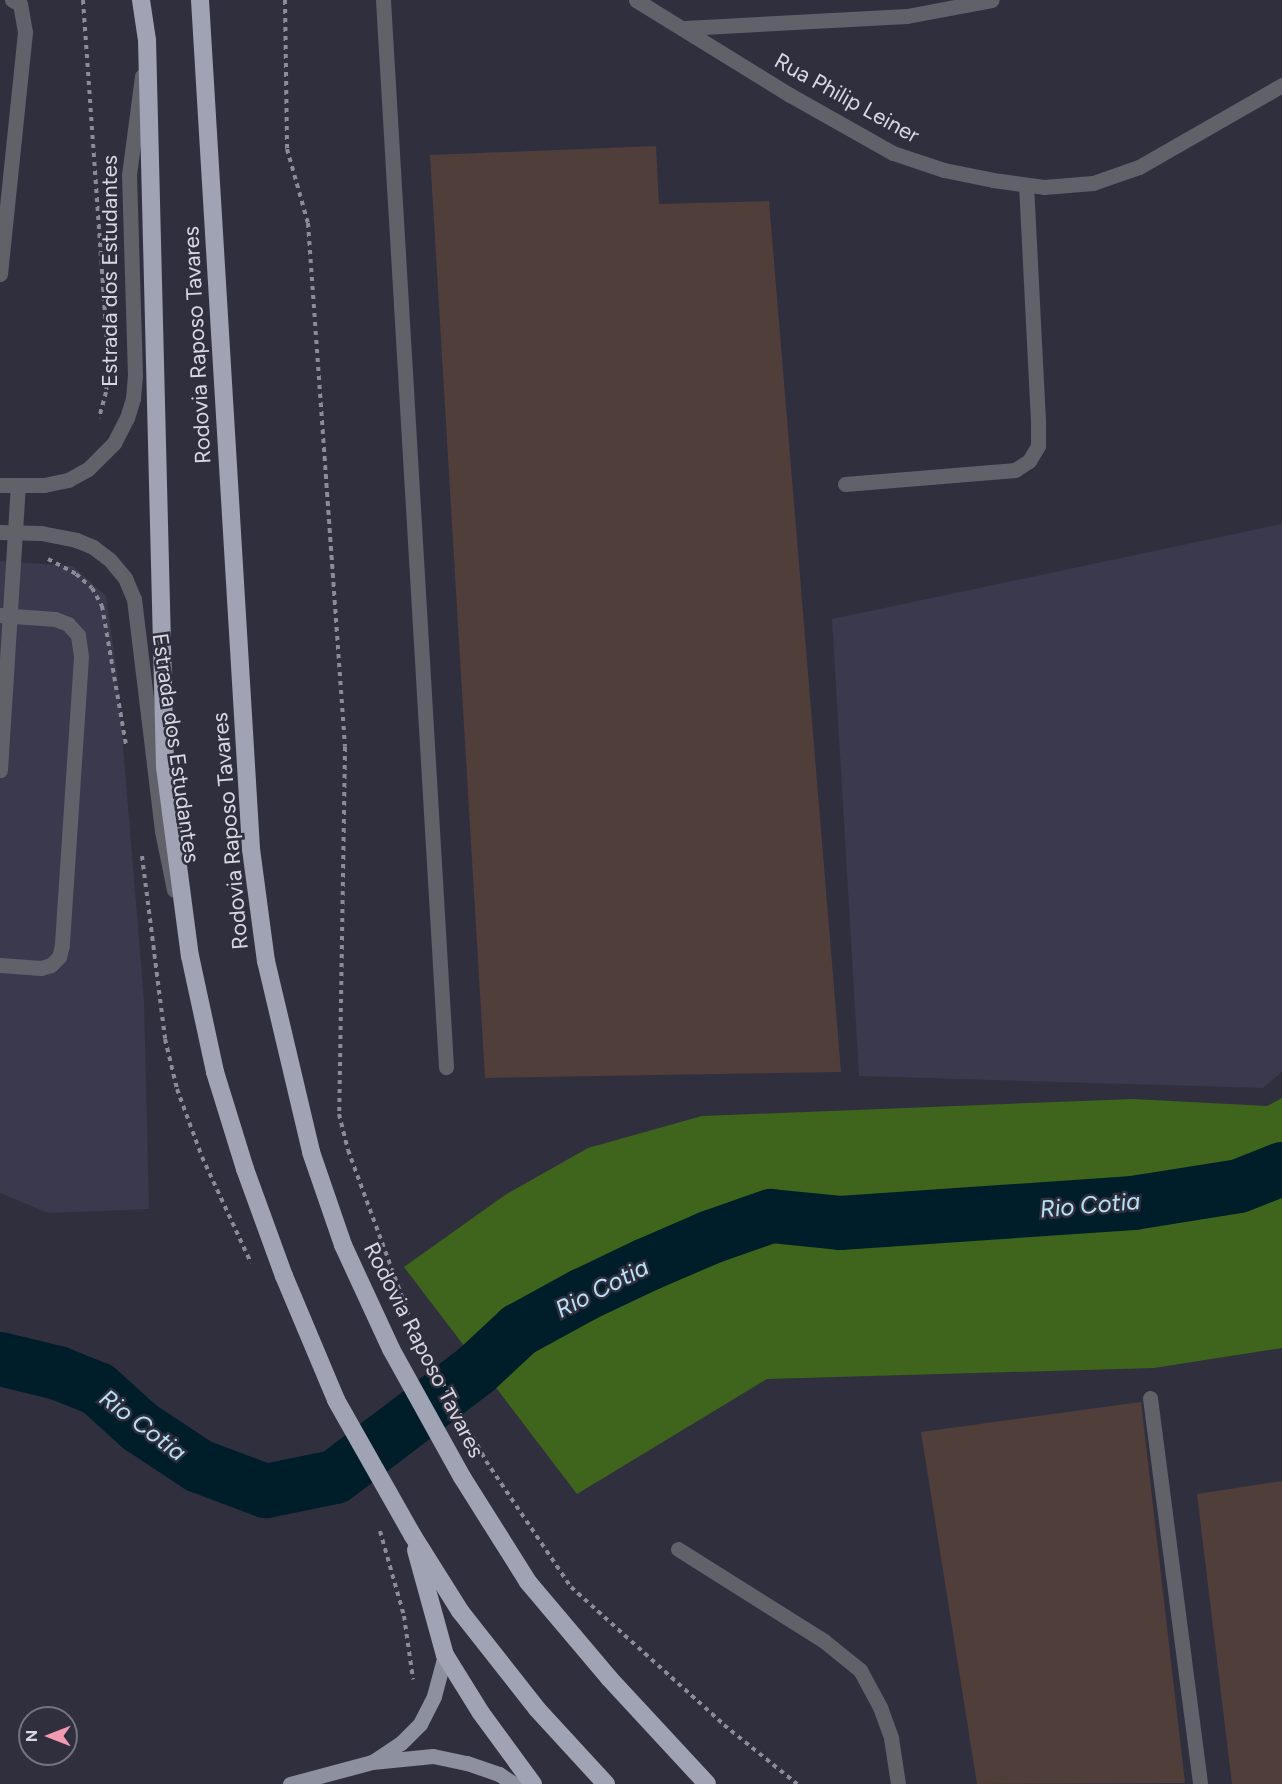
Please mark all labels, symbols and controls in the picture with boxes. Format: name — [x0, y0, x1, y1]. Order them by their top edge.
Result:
street label: Rua Philip Leiner — [770, 47, 924, 149]
street label: Estrada dos Estudantes — [97, 155, 123, 387]
street label: Rodovia Raposo Tavares — [178, 225, 216, 465]
street label: Estrada dos Estudantes — [147, 631, 205, 865]
street label: Rodovia Raposo Tavares — [206, 711, 254, 951]
water label: Rio Cotia — [1039, 1186, 1141, 1224]
street label: Rodovia Raposo Tavares — [358, 1238, 490, 1462]
water label: Rio Cotia — [551, 1252, 653, 1324]
water label: Rio Cotia — [94, 1383, 192, 1467]
north arrow — [18, 1706, 78, 1766]
text: N — [22, 1730, 41, 1742]

